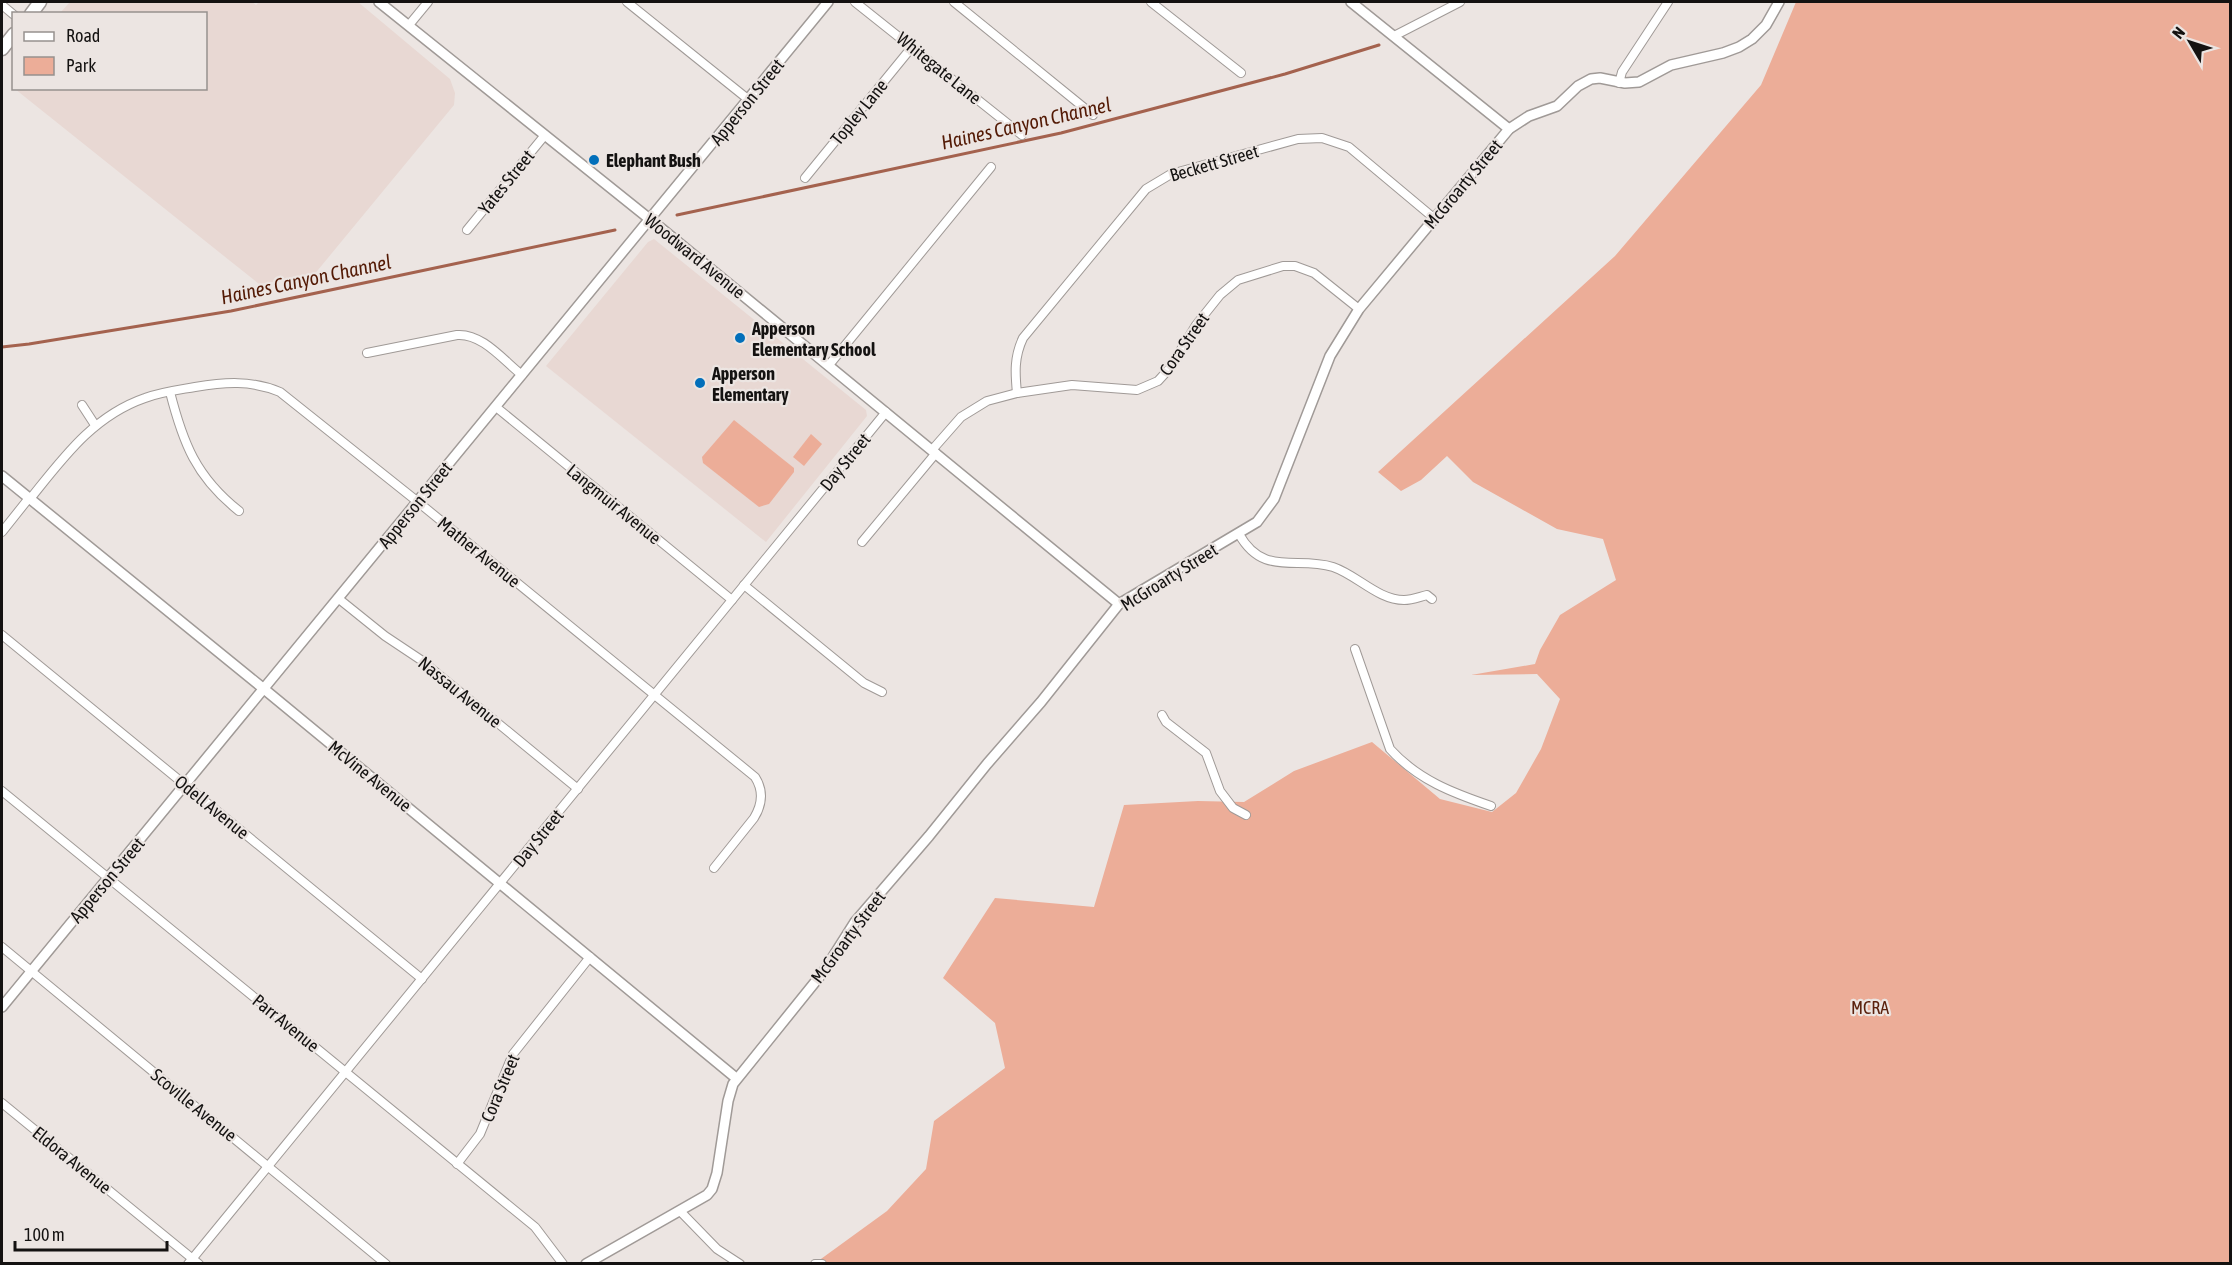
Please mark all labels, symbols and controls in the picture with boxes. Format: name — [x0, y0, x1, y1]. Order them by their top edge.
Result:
legend — [12, 12, 207, 90]
north arrow — [2160, 12, 2220, 72]
text: N — [2168, 23, 2188, 42]
text: Road — [66, 25, 100, 46]
street label: Whitegate Lane — [892, 28, 986, 108]
text: Park — [66, 55, 96, 76]
street label: Apperson Street — [706, 55, 788, 149]
street label: Topley Lane — [826, 75, 892, 149]
water label: Haines Canyon Channel — [939, 92, 1113, 154]
street label: McGroarty Street — [1420, 135, 1506, 233]
street label: Beckett Street — [1167, 140, 1261, 186]
street label: Yates Street — [474, 146, 538, 218]
place label: Elephant Bush — [606, 150, 701, 171]
marker: Elephant Bush — [587, 153, 601, 167]
street label: Woodward Avenue — [641, 209, 749, 303]
water label: Haines Canyon Channel — [219, 250, 393, 308]
street label: Cora Street — [1155, 309, 1213, 379]
place label: Apperson Elementary School — [751, 318, 876, 360]
marker: Apperson Elementary School — [733, 331, 747, 345]
place label: Apperson Elementary — [711, 363, 789, 405]
marker: Apperson Elementary — [693, 376, 707, 390]
street label: Day Street — [815, 429, 875, 495]
street label: Apperson Street — [374, 458, 456, 552]
street label: Langmuir Avenue — [563, 460, 665, 548]
street label: Mather Avenue — [433, 512, 525, 592]
street label: McGroarty Street — [1117, 539, 1221, 615]
street label: Nassau Avenue — [414, 652, 506, 732]
street label: McVine Avenue — [324, 736, 416, 816]
street label: Odell Avenue — [171, 771, 253, 843]
street label: Day Street — [508, 805, 568, 871]
street label: Apperson Street — [65, 833, 149, 927]
street label: McGroarty Street — [806, 887, 890, 987]
street label: Parr Avenue — [248, 990, 324, 1056]
park label: MCRA — [1851, 997, 1889, 1018]
street label: Cora Street — [476, 1051, 524, 1125]
street label: Scoville Avenue — [147, 1064, 241, 1146]
street label: Eldora Avenue — [29, 1122, 115, 1198]
scale bar — [15, 1214, 166, 1252]
text: 100 m — [24, 1224, 65, 1245]

